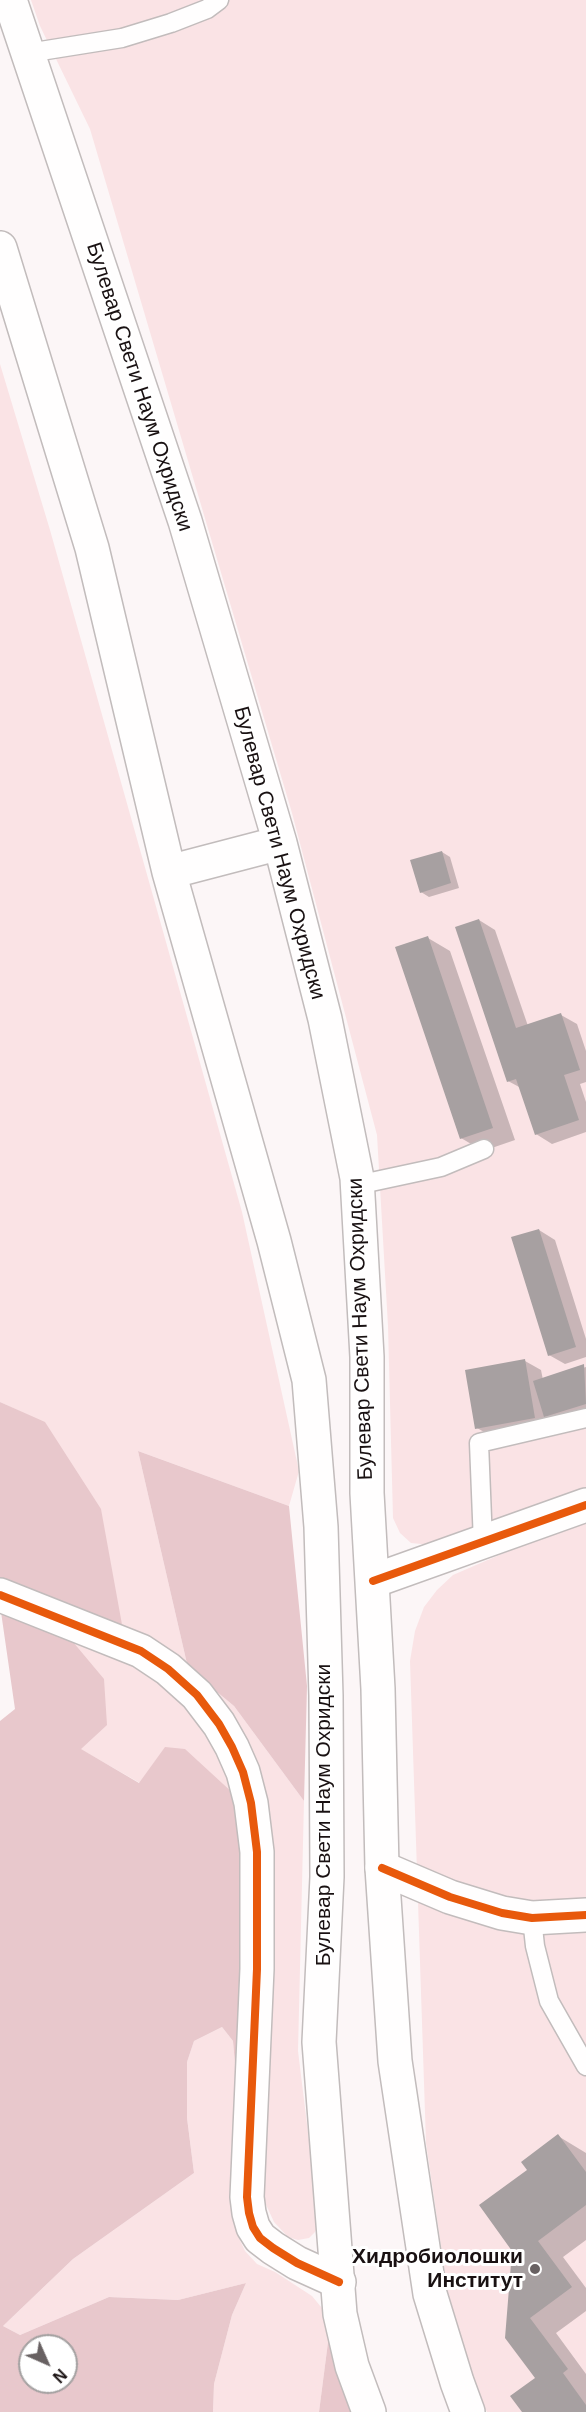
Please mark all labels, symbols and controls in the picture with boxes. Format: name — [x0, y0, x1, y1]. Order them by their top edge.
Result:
street label: Булевар Свети Наум Охридски — [80, 239, 198, 535]
street label: Булевар Свети Наум Охридски — [228, 704, 330, 1002]
street label: Булевар Свети Наум Охридски — [343, 1177, 379, 1481]
street label: Булевар Свети Наум Охридски — [311, 1664, 337, 1966]
place label: Хидробиолошки Институт — [352, 2244, 523, 2294]
marker: Хидробиолошки Институт — [528, 2262, 542, 2276]
north arrow — [18, 2334, 78, 2394]
text: N — [50, 2366, 70, 2386]

